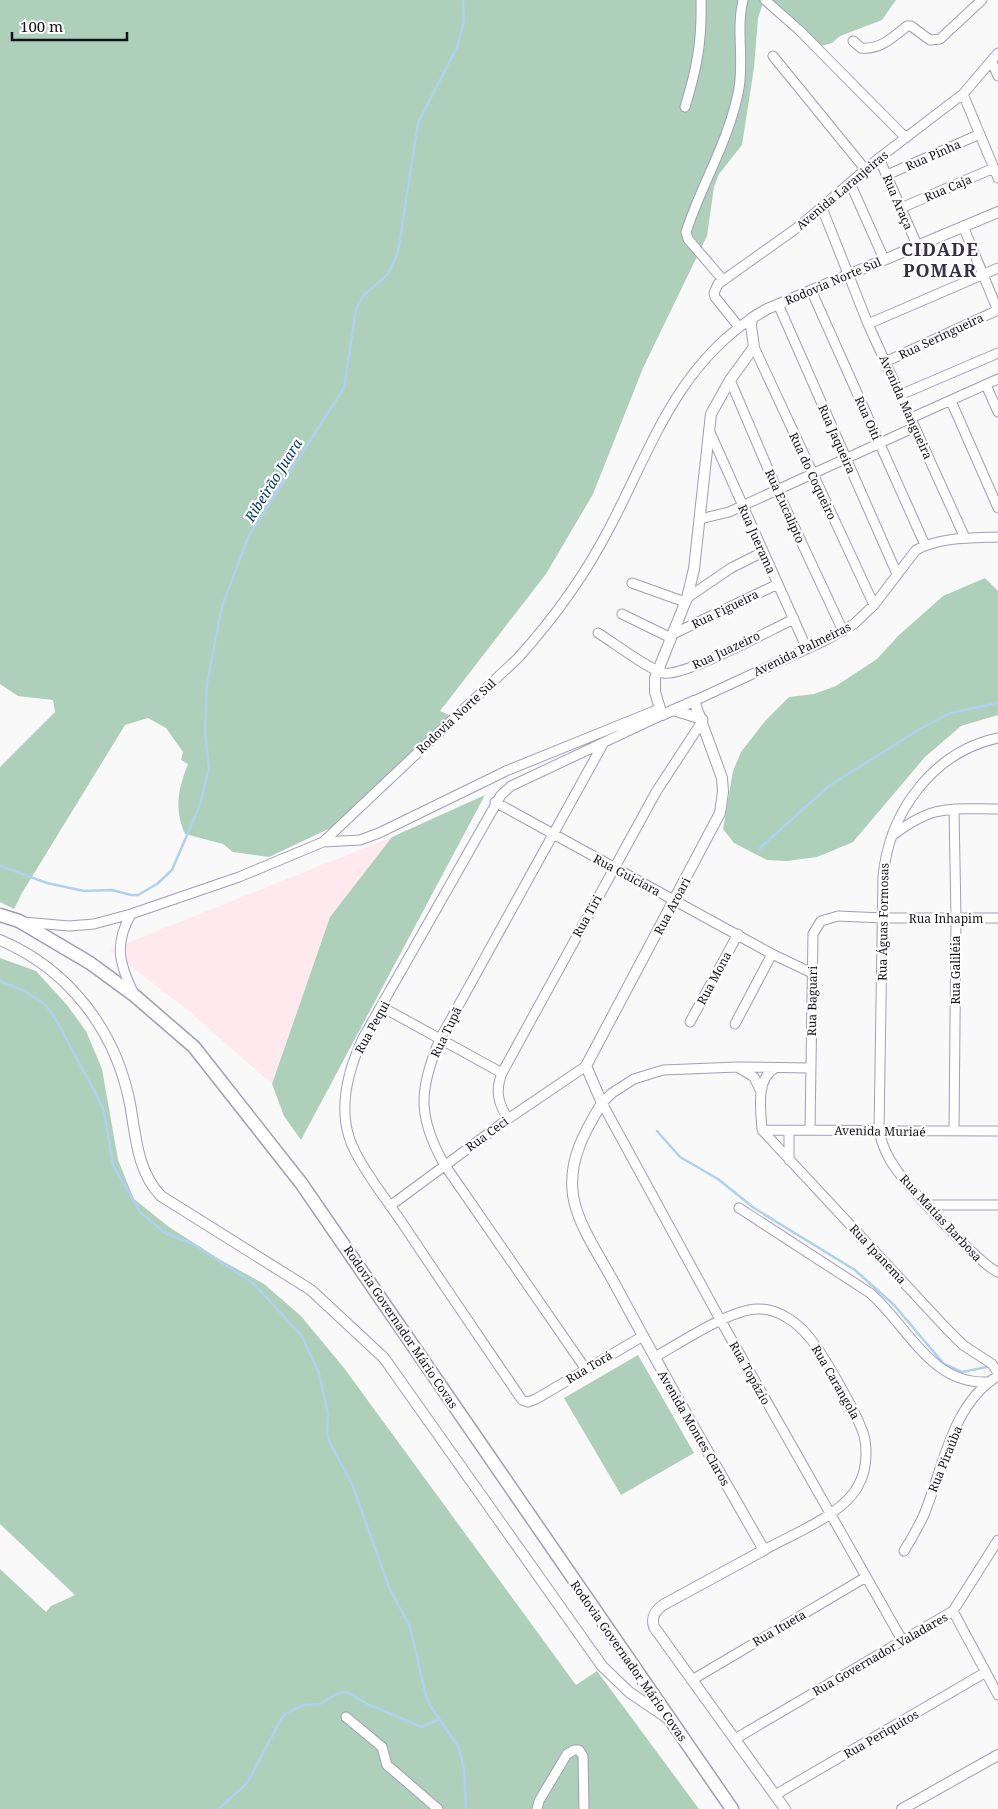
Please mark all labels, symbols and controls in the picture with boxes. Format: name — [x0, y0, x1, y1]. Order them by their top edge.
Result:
scale bar — [12, 10, 128, 42]
text: 100 m — [20, 16, 63, 36]
street label: Rua Pinha — [903, 135, 963, 175]
street label: Avenida Laranjeiras — [792, 146, 892, 234]
street label: Rua Caja — [922, 170, 974, 206]
street label: Rua Araça — [879, 172, 917, 233]
district label: CIDADE POMAR — [901, 237, 979, 282]
street label: Rodovia Norte Sul — [782, 253, 884, 309]
street label: Rua Seringueira — [896, 309, 987, 363]
street label: Avenida Mangueira — [875, 352, 937, 462]
street label: Rua Oiti — [851, 393, 885, 443]
street label: Rua Jaqueira — [814, 402, 860, 476]
street label: Rua do Coqueiro — [785, 429, 841, 523]
water label: Ribeirão Juara — [239, 434, 307, 526]
street label: Rua Eucalipto — [761, 466, 809, 546]
street label: Rua Juerama — [734, 502, 780, 576]
street label: Rua Figueira — [689, 585, 762, 633]
street label: Avenida Palmeiras — [750, 618, 854, 680]
street label: Rua Juazeiro — [689, 627, 763, 673]
street label: Rodovia Norte Sul — [412, 674, 500, 757]
street label: Rua Guiciara — [590, 850, 664, 900]
street label: Rua Águas Formosas — [873, 863, 893, 981]
street label: Rua Aroari — [650, 874, 694, 938]
street label: Rua Tiri — [568, 892, 606, 940]
street label: Rua Inhapim — [909, 910, 983, 927]
street label: Rua Galiléia — [947, 935, 964, 1005]
street label: Rua Mona — [693, 948, 735, 1008]
street label: Rua Baguari — [803, 966, 821, 1036]
street label: Rua Pequi — [351, 997, 394, 1056]
street label: Rua Tupã — [426, 1004, 466, 1060]
street label: Rua Ceci — [462, 1113, 512, 1155]
street label: Avenida Muriaé — [834, 1122, 926, 1140]
street label: Rua Matias Barbosa — [896, 1171, 986, 1265]
street label: Rua Ipanema — [846, 1220, 910, 1288]
street label: Rodovia Governador Mário Covas — [340, 1242, 462, 1412]
street label: Rua Topázio — [726, 1338, 774, 1408]
street label: Rua Carangola — [808, 1342, 864, 1423]
street label: Rua Torá — [563, 1346, 616, 1387]
street label: Avenida Montes Claros — [654, 1367, 734, 1489]
street label: Rua Piraúba — [924, 1423, 966, 1495]
street label: Rodovia Governador Mário Covas — [567, 1577, 691, 1745]
street label: Rua Itueta — [749, 1606, 809, 1650]
street label: Rua Governador Valadares — [809, 1608, 951, 1700]
street label: Rua Periquitos — [840, 1706, 922, 1762]

